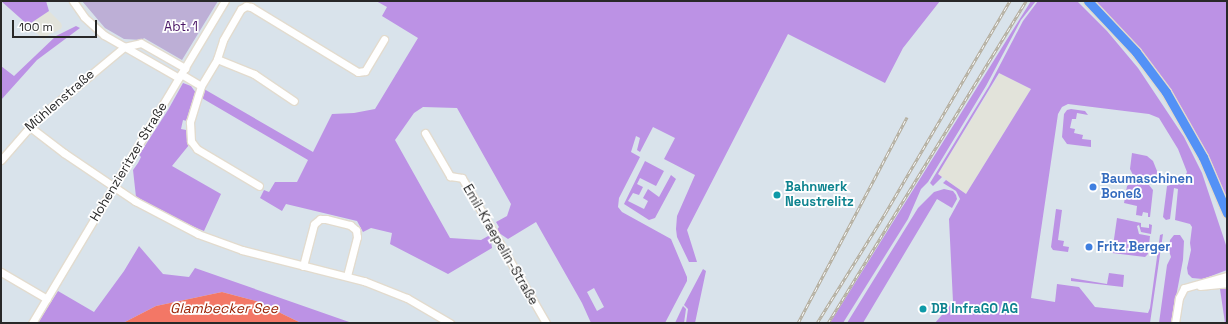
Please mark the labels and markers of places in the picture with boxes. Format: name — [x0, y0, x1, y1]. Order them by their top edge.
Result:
place label: Baumaschinen Boneß — [1101, 172, 1193, 203]
place label: Bahnwerk Neustrelitz — [785, 180, 854, 211]
marker: Baumaschinen Boneß — [1088, 182, 1098, 192]
marker: Bahnwerk Neustrelitz — [772, 190, 782, 200]
place label: Fritz Berger — [1097, 239, 1171, 255]
marker: Fritz Berger — [1084, 242, 1094, 252]
place label: DB InfraGO AG — [931, 301, 1018, 317]
marker: DB InfraGO AG — [918, 304, 928, 314]

